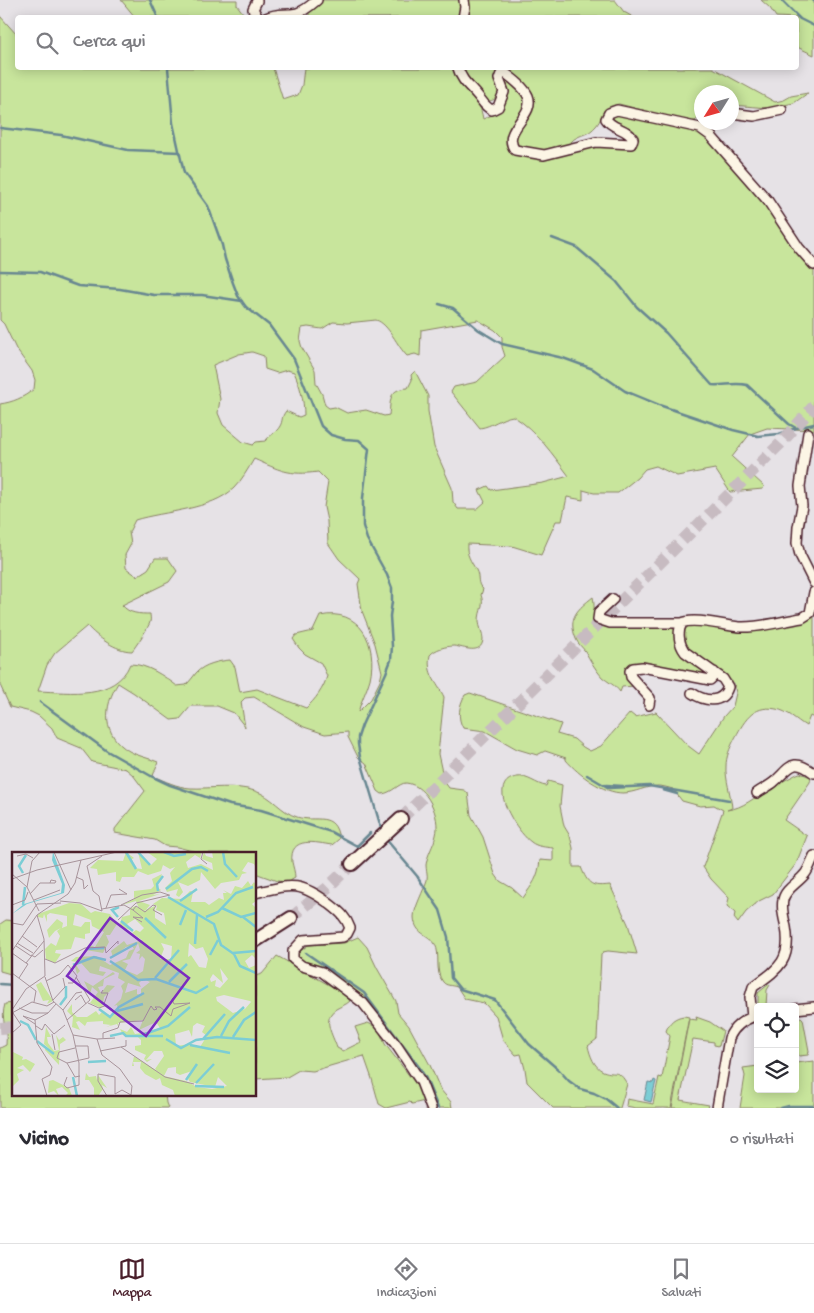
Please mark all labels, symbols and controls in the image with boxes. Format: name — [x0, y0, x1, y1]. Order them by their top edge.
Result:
search box — [15, 15, 799, 70]
icon: search — [33, 29, 61, 57]
text: Cerca qui — [73, 31, 146, 54]
north arrow — [694, 85, 739, 130]
inset map — [12, 852, 256, 1096]
map controls — [754, 1003, 799, 1093]
button: locate — [754, 1003, 799, 1048]
button: layers — [754, 1048, 799, 1093]
text: Vicino — [20, 1128, 69, 1153]
text: 0 risultati — [730, 1131, 794, 1150]
tab: Mappa — [112, 1255, 152, 1302]
tab: Indicazioni — [377, 1255, 436, 1302]
tab: Salvati — [661, 1255, 702, 1302]

